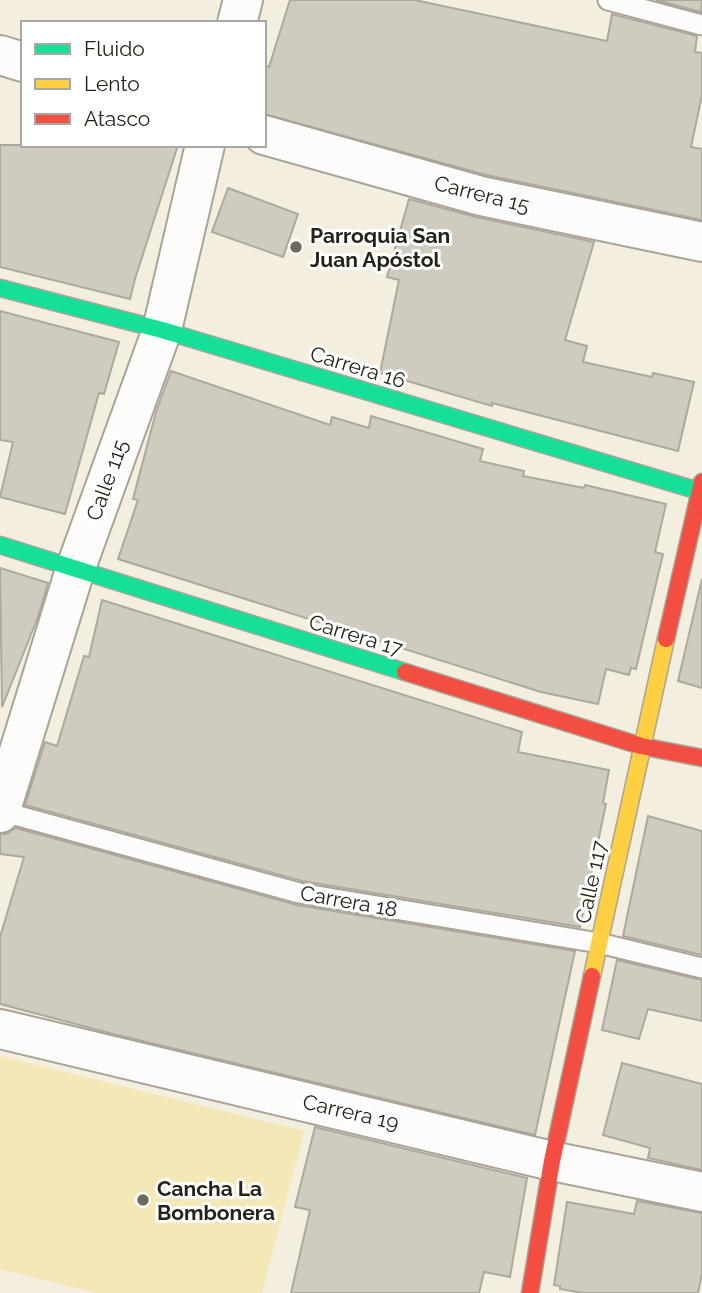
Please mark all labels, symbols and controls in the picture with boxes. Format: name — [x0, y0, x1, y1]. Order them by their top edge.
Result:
legend — [21, 21, 266, 147]
text: Fluido — [84, 36, 145, 61]
text: Lento — [84, 71, 140, 96]
text: Atasco — [84, 106, 150, 131]
street label: Carrera 15 — [432, 170, 532, 218]
place label: Parroquia San Juan Apóstol — [310, 223, 450, 272]
marker: Parroquia San Juan Apóstol — [288, 239, 304, 255]
street label: Carrera 16 — [307, 341, 409, 393]
street label: Calle 115 — [81, 436, 133, 524]
street label: Carrera 17 — [306, 609, 407, 661]
street label: Calle 117 — [570, 838, 612, 926]
street label: Carrera 18 — [298, 880, 400, 922]
street label: Carrera 19 — [300, 1089, 402, 1135]
place label: Cancha La Bombonera — [157, 1176, 275, 1225]
marker: Cancha La Bombonera — [135, 1192, 151, 1208]

